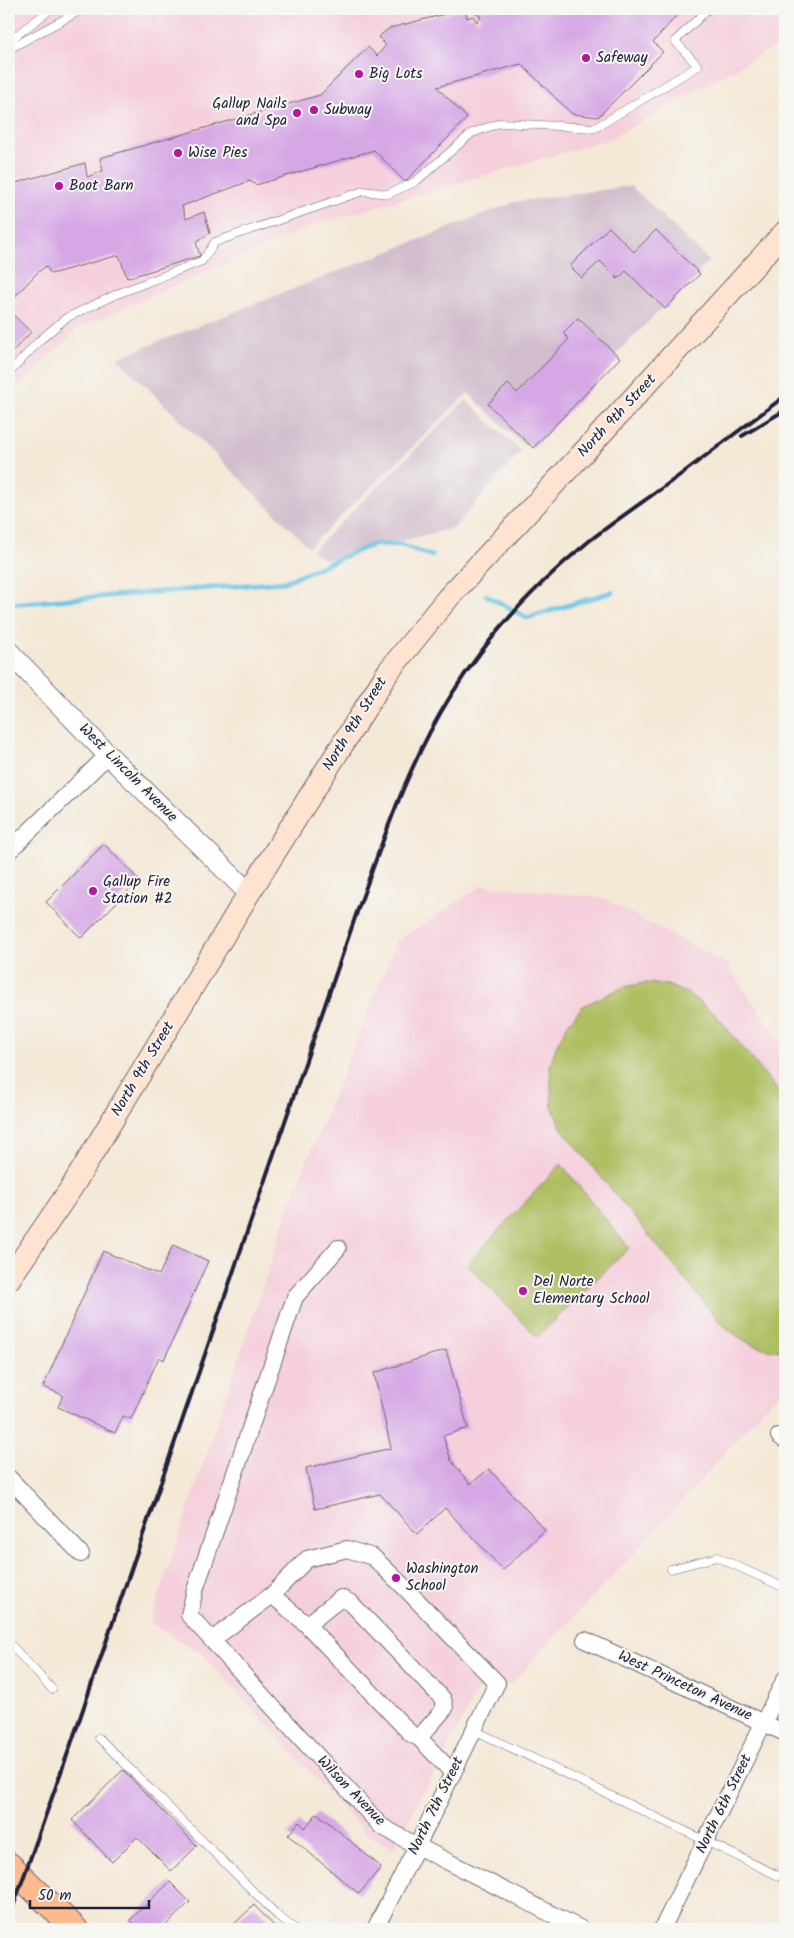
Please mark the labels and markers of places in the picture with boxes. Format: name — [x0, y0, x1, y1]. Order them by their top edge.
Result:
place label: Safeway — [596, 46, 649, 70]
marker: Safeway — [580, 52, 592, 64]
place label: Big Lots — [369, 62, 423, 86]
marker: Big Lots — [353, 68, 365, 80]
place label: Gallup Nails and Spa — [212, 92, 288, 133]
place label: Subway — [324, 98, 372, 122]
marker: Subway — [308, 104, 320, 116]
marker: Gallup Nails and Spa — [291, 107, 303, 119]
place label: Wise Pies — [188, 141, 248, 165]
marker: Wise Pies — [172, 147, 184, 159]
place label: Boot Barn — [69, 174, 134, 198]
marker: Boot Barn — [53, 180, 65, 192]
place label: Gallup Fire Station #2 — [103, 870, 173, 911]
marker: Gallup Fire Station #2 — [87, 885, 99, 897]
place label: Del Norte Elementary School — [533, 1270, 650, 1311]
marker: Del Norte Elementary School — [517, 1285, 529, 1297]
place label: Washington School — [406, 1557, 478, 1598]
marker: Washington School — [390, 1572, 402, 1584]

